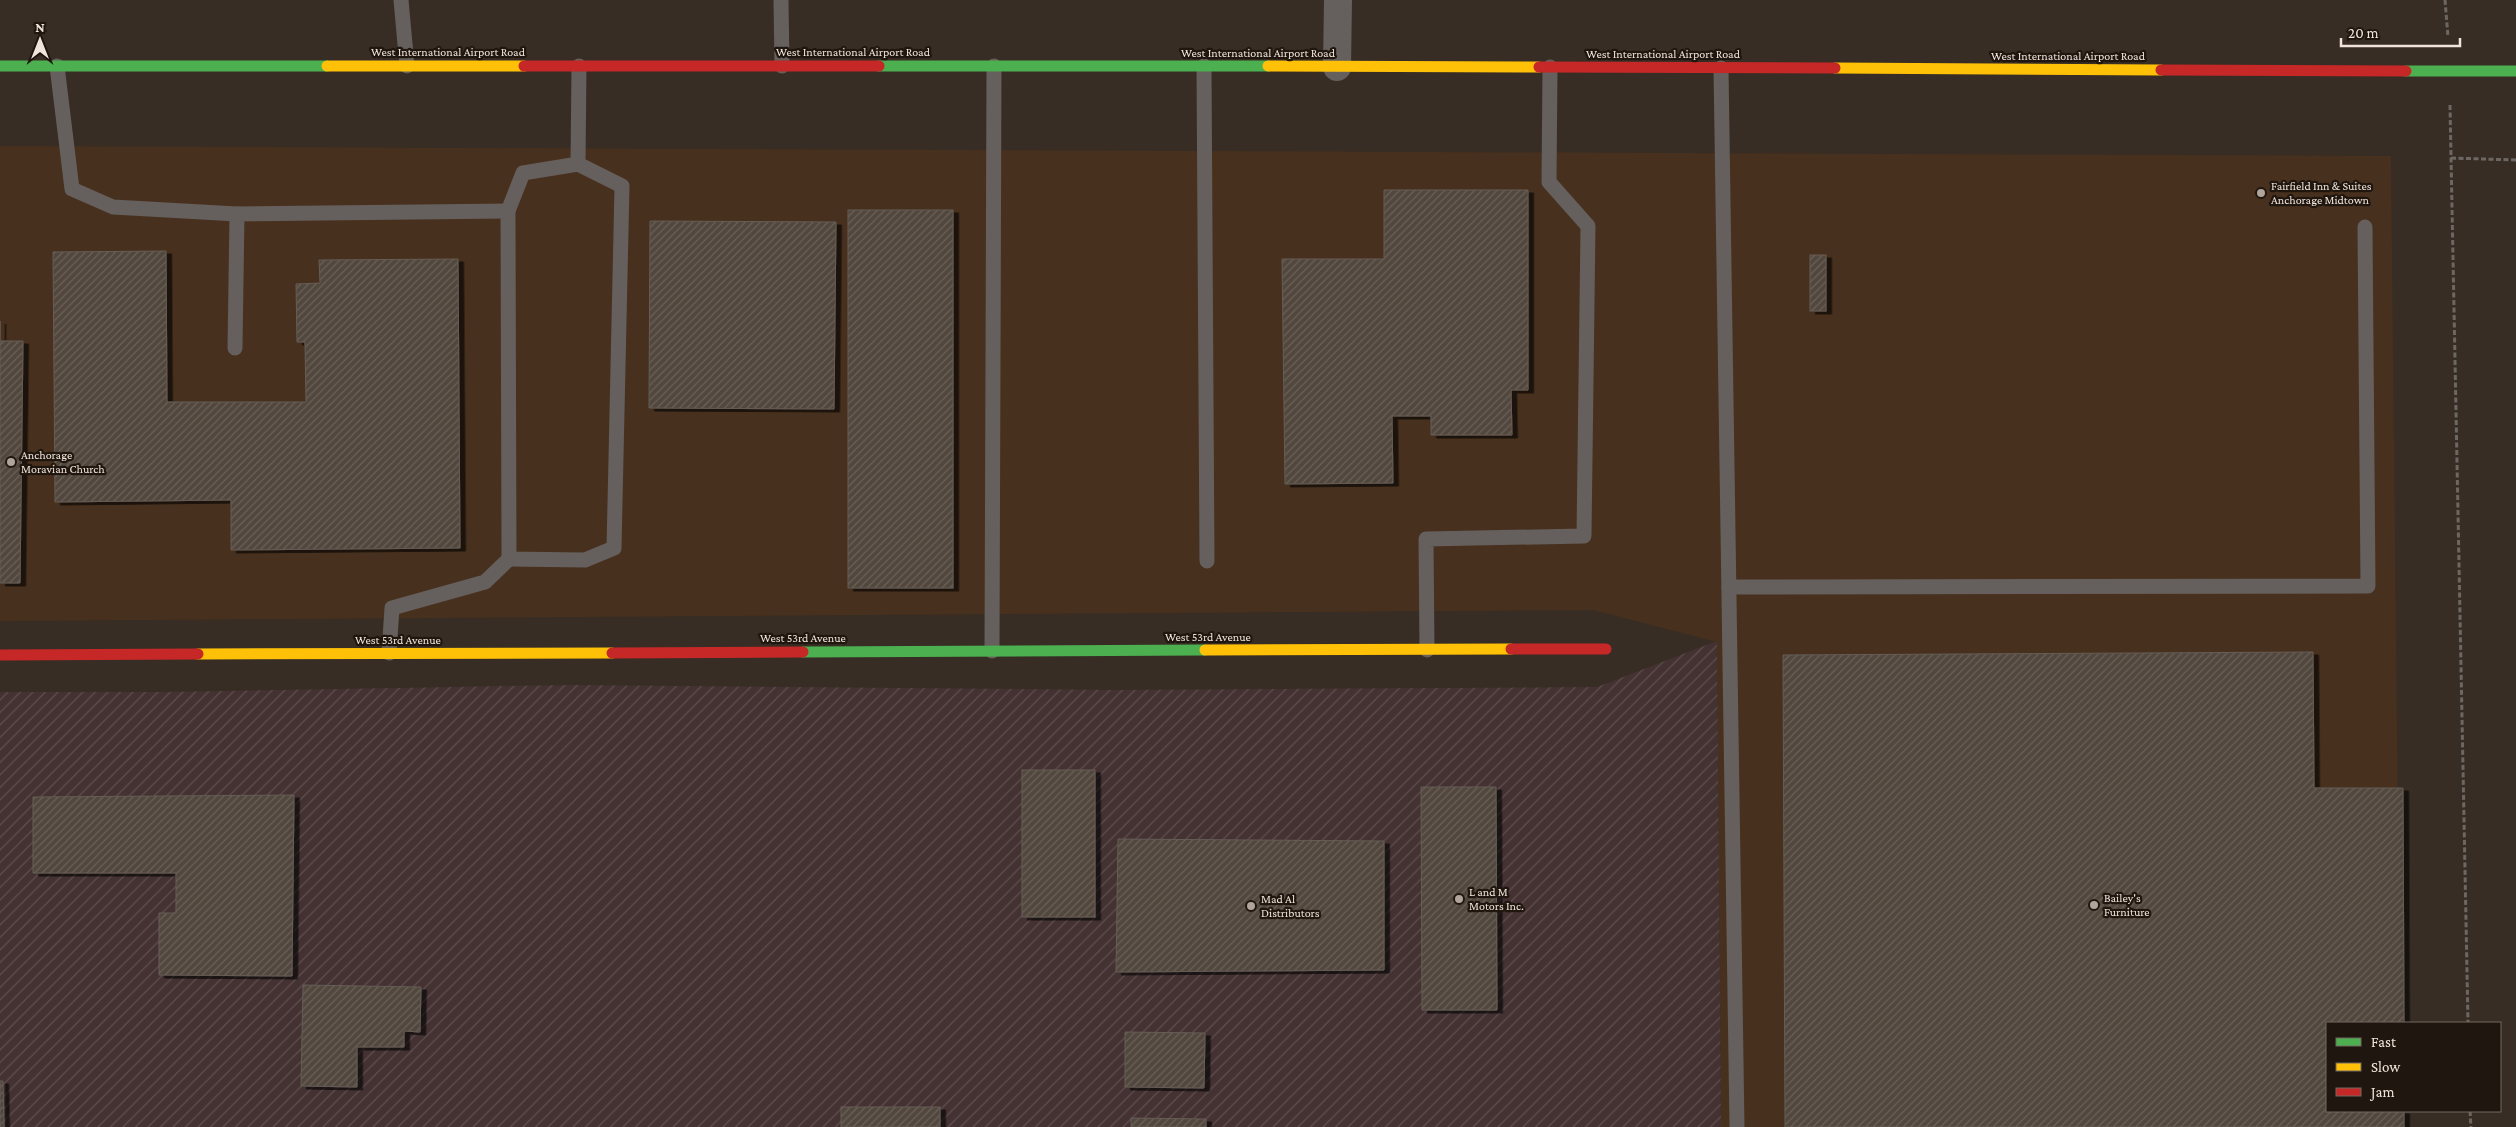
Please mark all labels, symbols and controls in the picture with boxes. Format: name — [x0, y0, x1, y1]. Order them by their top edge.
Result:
north arrow — [15, 15, 65, 65]
scale bar — [2341, 15, 2460, 47]
text: N — [35, 19, 45, 35]
text: 20 m — [2348, 25, 2379, 41]
street label: West International Airport Road — [371, 45, 526, 59]
street label: West International Airport Road — [776, 45, 931, 59]
street label: West International Airport Road — [1181, 46, 1336, 60]
street label: West International Airport Road — [1586, 47, 1741, 61]
street label: West International Airport Road — [1991, 49, 2146, 63]
place label: Fairfield Inn & Suites Anchorage Midtown — [2271, 179, 2372, 207]
marker: Fairfield Inn & Suites Anchorage Midtown — [2255, 187, 2267, 199]
place label: Anchorage Moravian Church — [21, 448, 105, 476]
marker: Anchorage Moravian Church — [5, 456, 17, 468]
street label: West 53rd Avenue — [1165, 630, 1251, 644]
street label: West 53rd Avenue — [760, 631, 846, 645]
street label: West 53rd Avenue — [355, 633, 441, 647]
place label: L and M Motors Inc. — [1469, 885, 1524, 913]
place label: Bailey's Furniture — [2104, 891, 2150, 919]
place label: Mad Al Distributors — [1261, 892, 1320, 920]
marker: L and M Motors Inc. — [1453, 893, 1465, 905]
marker: Bailey's Furniture — [2088, 899, 2100, 911]
marker: Mad Al Distributors — [1245, 900, 1257, 912]
legend — [2326, 1022, 2501, 1112]
text: Fast — [2371, 1034, 2397, 1050]
text: Slow — [2371, 1059, 2401, 1075]
text: Jam — [2369, 1084, 2394, 1101]

